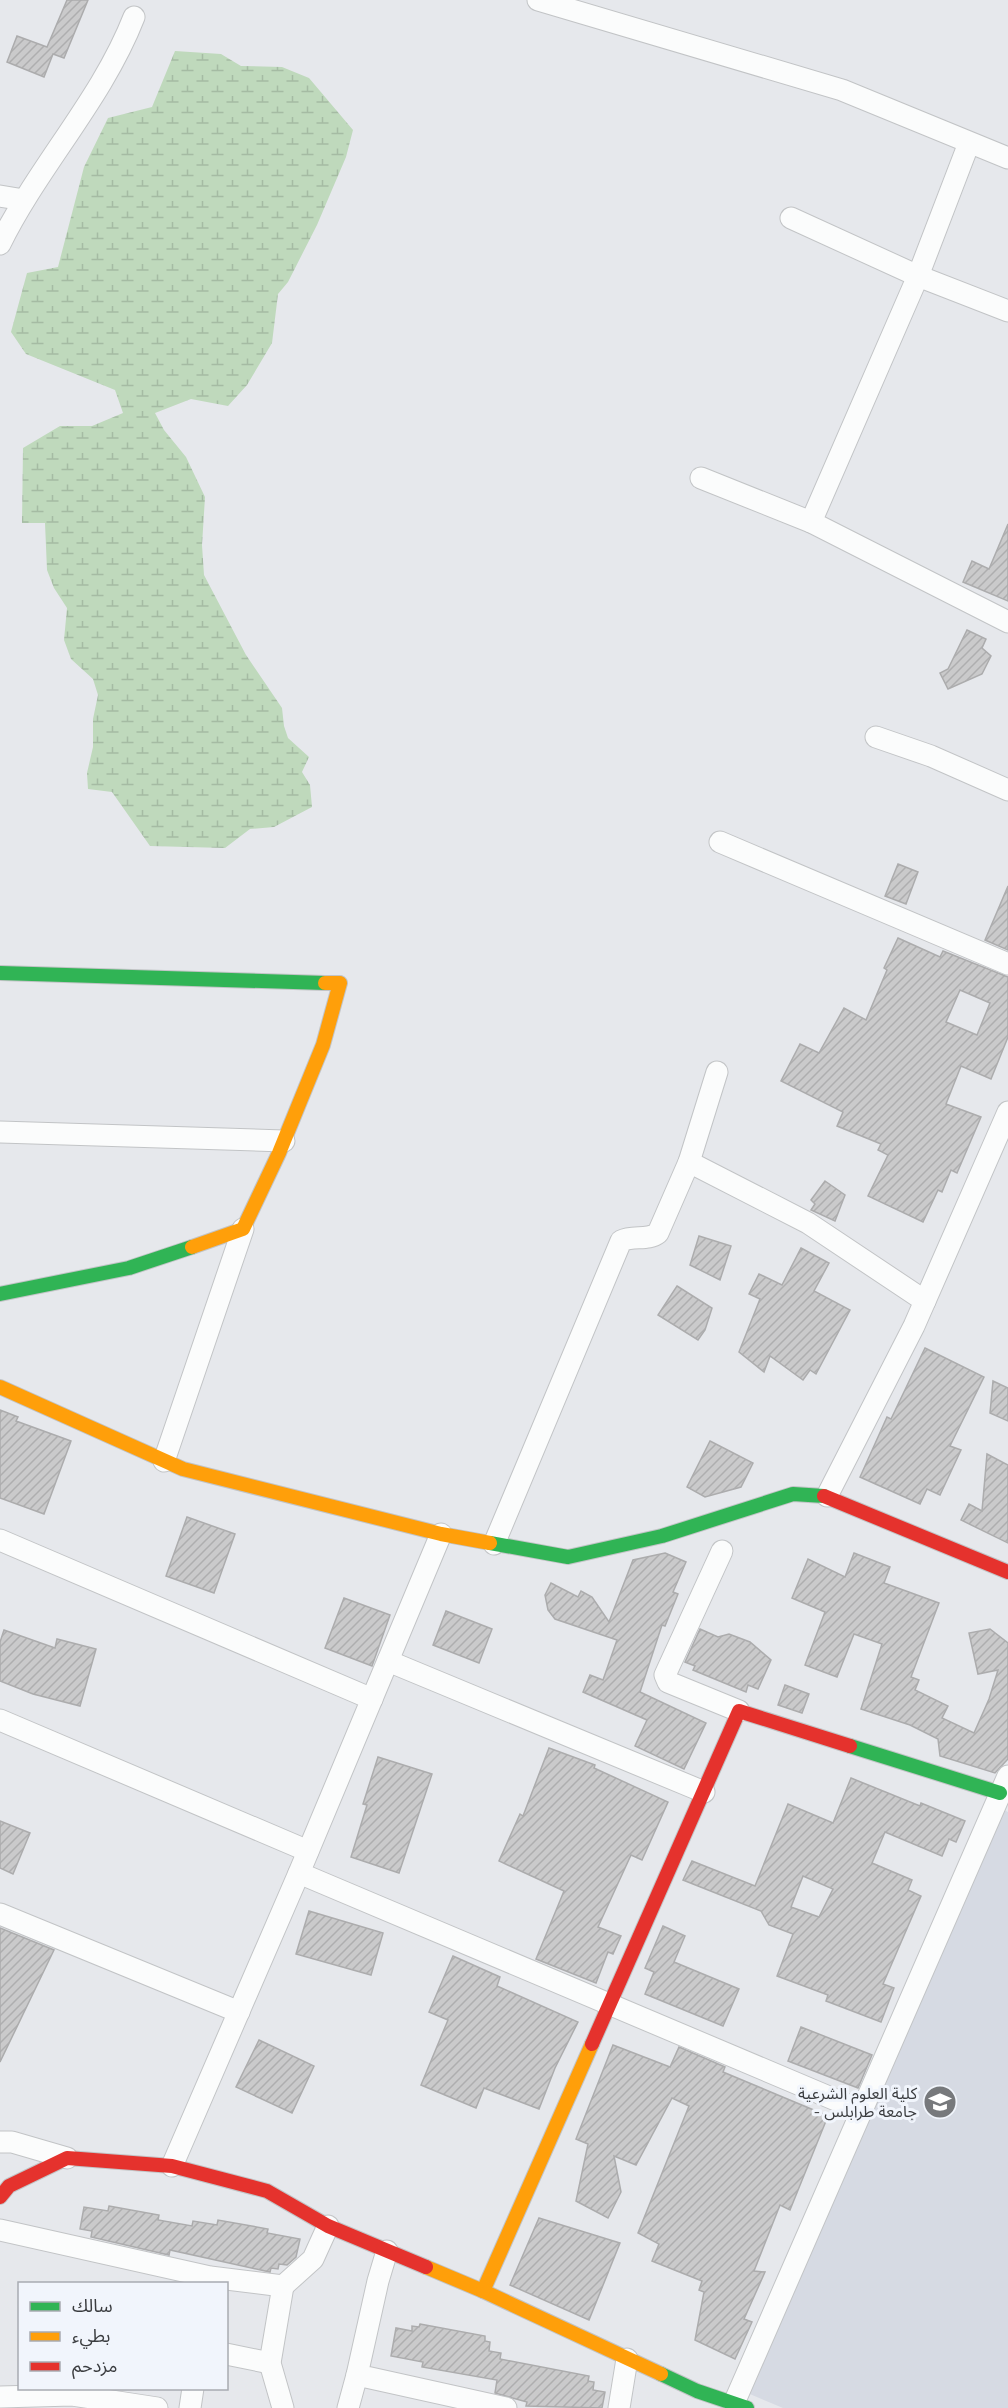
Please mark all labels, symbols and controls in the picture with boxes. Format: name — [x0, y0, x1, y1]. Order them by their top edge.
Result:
place label: كلية العلوم الشرعية - جامعة طرابلس — [798, 2083, 917, 2123]
school or university icon: كلية العلوم الشرعية - جامعة طرابلس — [922, 2084, 958, 2120]
legend — [18, 2282, 228, 2390]
text: سالك — [72, 2294, 113, 2318]
text: بطيء — [72, 2324, 110, 2349]
text: مزدحم — [72, 2354, 117, 2379]

